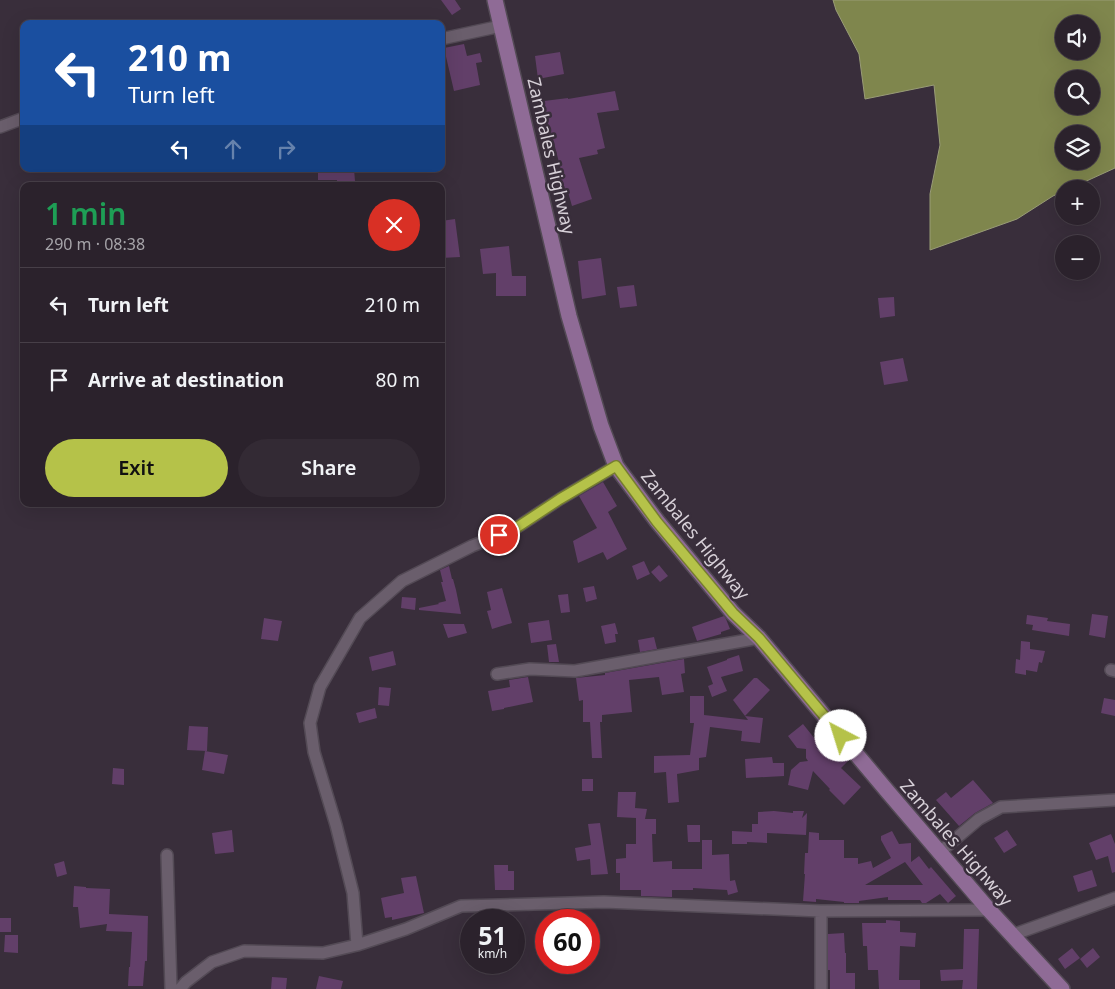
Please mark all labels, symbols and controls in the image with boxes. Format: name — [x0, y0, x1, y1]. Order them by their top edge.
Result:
map controls — [1055, 15, 1100, 280]
button: sound — [1055, 15, 1100, 60]
text: 210 m — [128, 34, 231, 81]
icon: left — [45, 40, 110, 105]
button: search — [1055, 70, 1100, 115]
street label: Zambales Highway — [522, 75, 582, 237]
text: Turn left — [128, 79, 215, 109]
button: layers — [1055, 125, 1100, 170]
icon: left — [166, 135, 194, 163]
icon: ahead — [219, 135, 247, 163]
icon: right — [272, 135, 300, 163]
button: + — [1055, 180, 1100, 225]
text: 1 min — [45, 193, 126, 234]
button: close — [368, 199, 420, 251]
text: 290 m · 08:38 — [45, 233, 145, 255]
button: − — [1055, 235, 1100, 280]
icon: left — [45, 291, 73, 319]
text: Turn left — [88, 292, 169, 318]
text: 210 m — [365, 292, 420, 318]
icon: arrive — [45, 366, 73, 394]
text: Arrive at destination — [88, 367, 284, 393]
text: 80 m — [376, 367, 420, 393]
button: Exit — [45, 439, 228, 497]
button: Share — [238, 439, 420, 497]
street label: Zambales Highway — [636, 465, 756, 605]
pin — [478, 514, 520, 556]
icon: arrive — [485, 521, 513, 549]
position arrow — [814, 709, 866, 761]
street label: Zambales Highway — [895, 774, 1019, 911]
speed limit sign: 60 — [535, 909, 600, 974]
text: 51 — [478, 918, 507, 952]
text: km/h — [478, 945, 507, 962]

